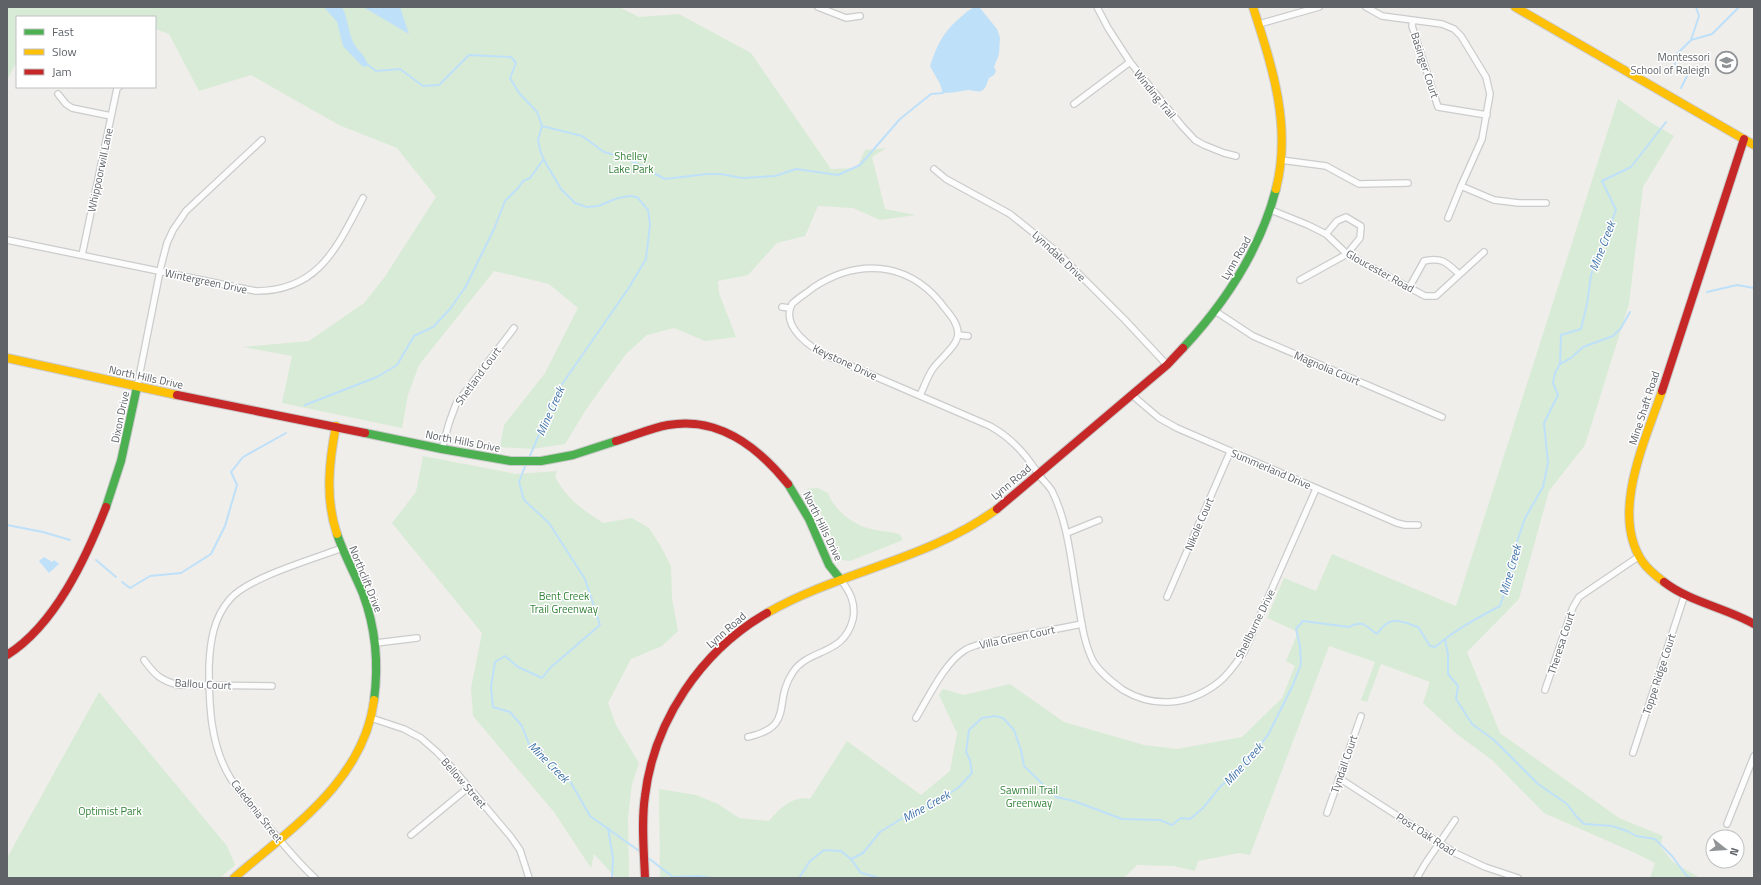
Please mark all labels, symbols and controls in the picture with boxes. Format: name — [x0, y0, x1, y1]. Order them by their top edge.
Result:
legend — [16, 16, 156, 88]
text: Fast — [52, 22, 75, 41]
street label: Basinger Court — [1407, 30, 1443, 100]
text: Slow — [52, 42, 77, 61]
place label: Montessori School of Raleigh — [1631, 49, 1710, 78]
school or university icon: Montessori School of Raleigh — [1713, 50, 1739, 76]
text: Jam — [52, 62, 72, 81]
street label: Winding Trail — [1130, 66, 1180, 122]
street label: Whippoorwill Lane — [83, 126, 117, 214]
park label: Shelley Lake Park — [609, 148, 654, 177]
water label: Mine Creek — [1584, 217, 1621, 274]
street label: Lynndale Drive — [1029, 227, 1090, 285]
street label: Lynn Road — [1217, 233, 1255, 283]
street label: Gloucester Road — [1343, 246, 1417, 296]
street label: Wintergreen Drive — [163, 264, 249, 298]
street label: Keystone Drive — [810, 340, 880, 384]
street label: Shetland Court — [451, 343, 505, 408]
street label: Magnolia Court — [1292, 347, 1363, 389]
street label: North Hills Drive — [107, 361, 185, 393]
street label: Mine Shaft Road — [1625, 369, 1664, 447]
water label: Mine Creek — [531, 382, 570, 439]
street label: Dixon Drive — [107, 389, 133, 444]
street label: North Hills Drive — [424, 426, 502, 456]
street label: Summerland Drive — [1228, 445, 1314, 493]
street label: Lynn Road — [987, 460, 1035, 504]
street label: North Hills Drive — [799, 488, 847, 564]
street label: Nikole Court — [1181, 495, 1217, 553]
water label: Mine Creek — [1494, 541, 1527, 598]
street label: Northclift Drive — [345, 543, 387, 615]
street label: Shellburne Drive — [1231, 586, 1279, 662]
park label: Bent Creek Trail Greenway — [530, 588, 599, 617]
street label: Lynn Road — [703, 608, 750, 652]
street label: Theresa Court — [1543, 610, 1579, 676]
street label: Villa Green Court — [978, 621, 1056, 653]
street label: Toppe Ridge Court — [1638, 631, 1680, 716]
street label: Ballou Court — [174, 675, 232, 693]
street label: Tyndall Court — [1327, 733, 1361, 795]
water label: Mine Creek — [524, 737, 575, 788]
water label: Mine Creek — [1219, 737, 1269, 790]
street label: Bellow Street — [438, 754, 491, 812]
street label: Caledonia Street — [227, 776, 287, 846]
park label: Sawmill Trail Greenway — [1000, 782, 1058, 811]
water label: Mine Creek — [899, 784, 955, 827]
park label: Optimist Park — [78, 803, 142, 819]
street label: Post Oak Road — [1393, 809, 1459, 859]
north arrow — [1705, 829, 1745, 869]
text: N — [1726, 846, 1743, 858]

